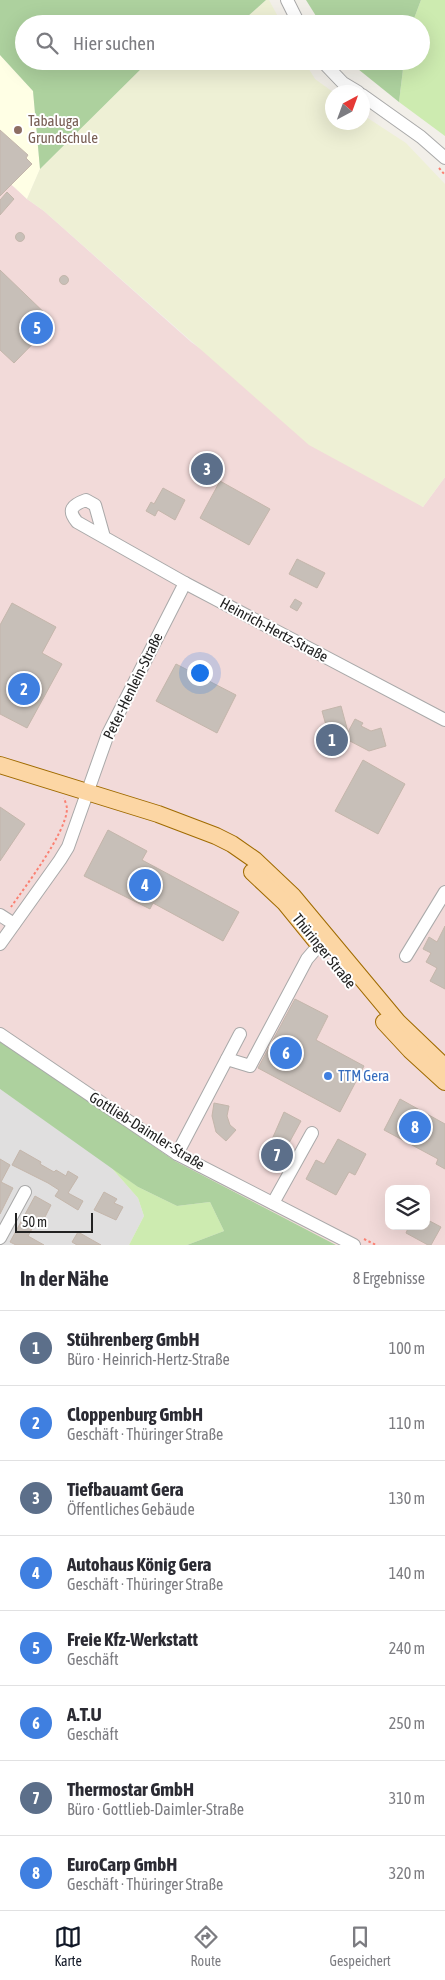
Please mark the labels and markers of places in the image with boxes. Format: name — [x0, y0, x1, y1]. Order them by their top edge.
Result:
place label: Tabaluga Grundschule — [28, 112, 98, 146]
marker: Tabaluga Grundschule — [12, 124, 24, 136]
pin: 5 — [21, 309, 53, 347]
pin: 3 — [191, 450, 223, 488]
pin: 2 — [8, 670, 40, 708]
pin: 1 — [316, 721, 348, 759]
pin: 4 — [129, 866, 161, 904]
pin: 6 — [270, 1034, 302, 1072]
place label: TTM Gera — [338, 1067, 389, 1084]
marker: TTM Gera — [322, 1070, 334, 1082]
pin: 8 — [399, 1108, 431, 1146]
pin: 7 — [261, 1136, 293, 1174]

